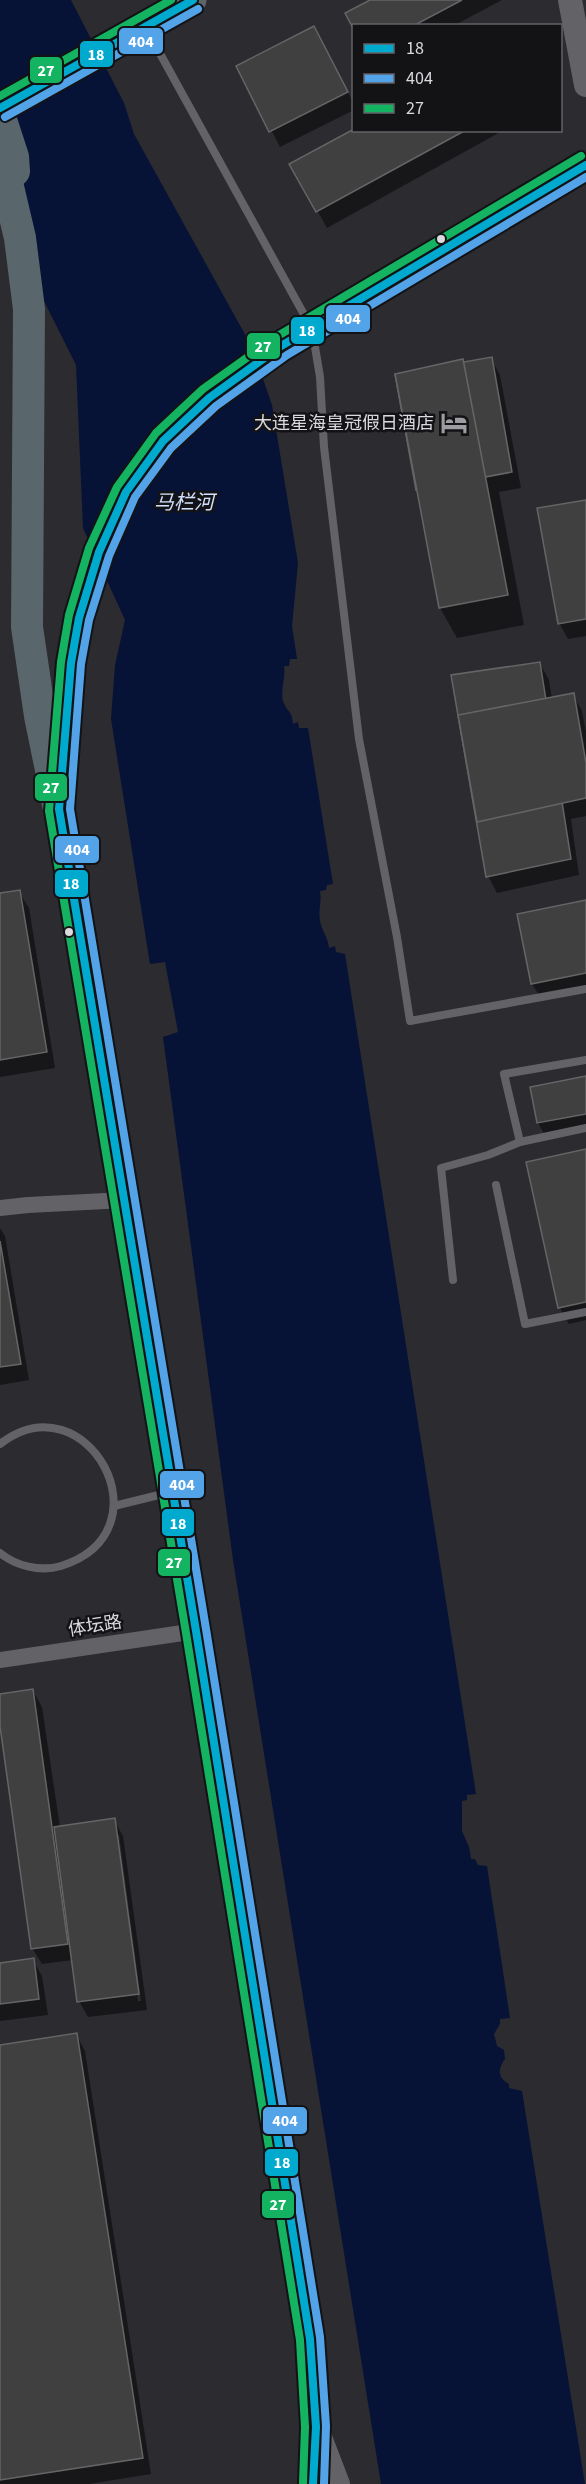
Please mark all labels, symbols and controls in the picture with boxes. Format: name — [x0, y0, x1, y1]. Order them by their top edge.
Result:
legend — [352, 24, 562, 132]
line badge: 404 — [118, 27, 164, 55]
text: 404 — [128, 31, 154, 53]
text: 18 — [406, 36, 424, 61]
line badge: 18 — [79, 40, 114, 68]
text: 18 — [88, 44, 104, 66]
line badge: 27 — [29, 56, 63, 84]
text: 27 — [38, 60, 54, 82]
text: 404 — [406, 66, 433, 91]
text: 27 — [406, 96, 424, 121]
unlabelled marker — [435, 233, 447, 245]
line badge: 404 — [325, 304, 371, 333]
text: 404 — [335, 308, 361, 330]
line badge: 18 — [290, 316, 325, 345]
text: 18 — [299, 320, 315, 342]
line badge: 27 — [246, 332, 281, 360]
text: 27 — [255, 336, 271, 358]
hotel icon: 大连星海皇冠假日酒店 — [439, 408, 469, 438]
place label: 大连星海皇冠假日酒店 — [254, 411, 434, 436]
water label: 马栏河 — [154, 489, 218, 517]
line badge: 27 — [34, 773, 68, 802]
text: 27 — [43, 777, 59, 799]
line badge: 404 — [54, 835, 100, 864]
text: 404 — [64, 839, 90, 861]
line badge: 18 — [54, 869, 89, 898]
text: 18 — [63, 873, 79, 895]
unlabelled marker — [63, 926, 75, 938]
line badge: 404 — [159, 1470, 205, 1499]
text: 404 — [169, 1474, 195, 1496]
line badge: 18 — [161, 1508, 195, 1537]
text: 18 — [170, 1513, 186, 1535]
line badge: 27 — [157, 1548, 191, 1577]
text: 27 — [166, 1552, 182, 1574]
street label: 体坛路 — [66, 1609, 124, 1643]
line badge: 404 — [262, 2106, 308, 2135]
text: 404 — [272, 2110, 298, 2132]
line badge: 18 — [264, 2148, 299, 2177]
text: 18 — [274, 2152, 290, 2174]
line badge: 27 — [261, 2190, 295, 2219]
text: 27 — [270, 2194, 286, 2216]

